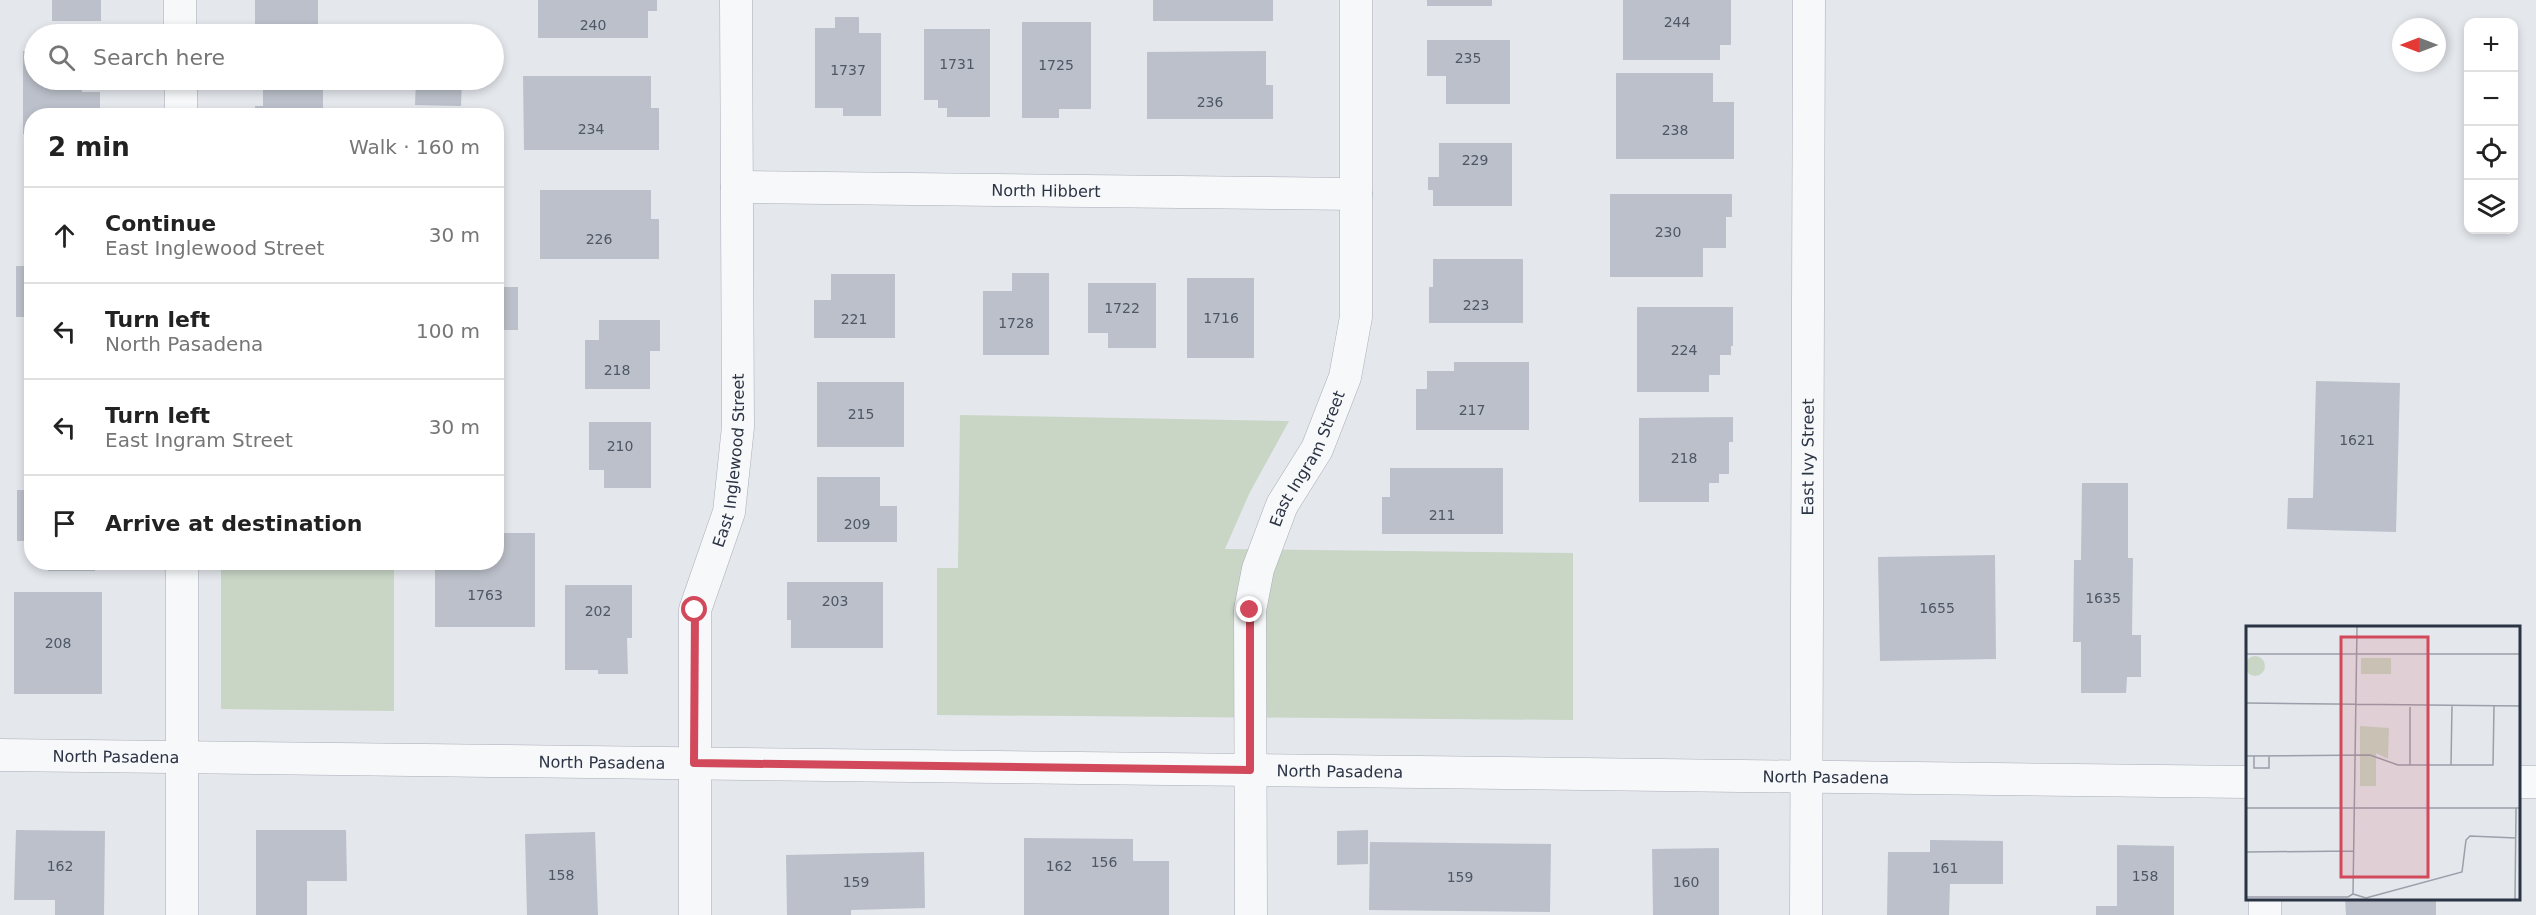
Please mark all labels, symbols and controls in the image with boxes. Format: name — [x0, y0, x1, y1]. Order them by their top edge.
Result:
house number: 244 — [1664, 14, 1690, 30]
house number: 240 — [580, 17, 606, 33]
north arrow — [2392, 18, 2446, 72]
map controls — [2464, 18, 2518, 234]
button: + — [2464, 18, 2518, 72]
search box — [24, 24, 504, 90]
icon: search — [45, 41, 78, 74]
text: Search here — [93, 45, 225, 70]
house number: 235 — [1455, 50, 1481, 66]
house number: 1731 — [939, 56, 975, 72]
house number: 1725 — [1038, 57, 1074, 73]
house number: 1737 — [830, 62, 866, 78]
button: − — [2464, 72, 2518, 126]
house number: 236 — [1197, 94, 1223, 110]
house number: 234 — [578, 121, 604, 137]
house number: 238 — [1662, 122, 1688, 138]
button: locate — [2464, 126, 2518, 180]
text: 2 min — [48, 132, 130, 162]
text: Walk · 160 m — [349, 135, 480, 159]
house number: 229 — [1462, 152, 1488, 168]
street label: North Hibbert — [991, 180, 1101, 201]
button: layers — [2464, 180, 2518, 234]
text: Continue — [105, 211, 216, 236]
icon: ahead — [48, 219, 81, 252]
text: 30 m — [429, 223, 480, 247]
house number: 230 — [1655, 224, 1681, 240]
house number: 226 — [586, 231, 612, 247]
text: East Inglewood Street — [105, 236, 324, 260]
house number: 223 — [1463, 297, 1489, 313]
house number: 1722 — [1104, 300, 1140, 316]
text: Turn left — [105, 307, 210, 332]
house number: 1716 — [1203, 310, 1239, 326]
house number: 221 — [841, 311, 867, 327]
icon: left — [48, 315, 81, 348]
house number: 1728 — [998, 315, 1034, 331]
text: 100 m — [416, 319, 480, 343]
text: North Pasadena — [105, 332, 263, 356]
house number: 224 — [1671, 342, 1697, 358]
house number: 218 — [604, 362, 630, 378]
street label: East Inglewood Street — [708, 373, 748, 550]
street label: East Ingram Street — [1265, 388, 1348, 529]
street label: East Ivy Street — [1798, 398, 1817, 516]
house number: 217 — [1459, 402, 1485, 418]
text: Turn left — [105, 403, 210, 428]
house number: 215 — [848, 406, 874, 422]
icon: left — [48, 411, 81, 444]
text: 30 m — [429, 415, 480, 439]
text: East Ingram Street — [105, 428, 293, 452]
house number: 1621 — [2339, 432, 2375, 448]
house number: 210 — [607, 438, 633, 454]
house number: 218 — [1671, 450, 1697, 466]
icon: arrive — [48, 507, 81, 540]
house number: 211 — [1429, 507, 1455, 523]
text: Arrive at destination — [105, 511, 362, 536]
house number: 209 — [844, 516, 870, 532]
house number: 1763 — [467, 587, 503, 603]
house number: 1635 — [2085, 590, 2121, 606]
house number: 203 — [822, 593, 848, 609]
route start — [681, 596, 707, 622]
route end — [1236, 596, 1262, 622]
house number: 1655 — [1919, 600, 1955, 616]
house number: 202 — [585, 603, 611, 619]
inset map — [2246, 626, 2521, 900]
house number: 208 — [45, 635, 71, 651]
street label: North Pasadena — [53, 746, 179, 767]
street label: North Pasadena — [538, 752, 665, 772]
street label: North Pasadena — [1276, 761, 1403, 781]
street label: North Pasadena — [1762, 767, 1889, 787]
house number: 156 — [1091, 854, 1117, 870]
house number: 162 — [47, 858, 73, 874]
house number: 162 — [1046, 858, 1072, 874]
house number: 161 — [1932, 860, 1958, 876]
house number: 158 — [548, 867, 574, 883]
house number: 158 — [2132, 868, 2158, 884]
house number: 159 — [1447, 869, 1473, 885]
house number: 159 — [843, 874, 869, 890]
house number: 160 — [1673, 874, 1699, 890]

